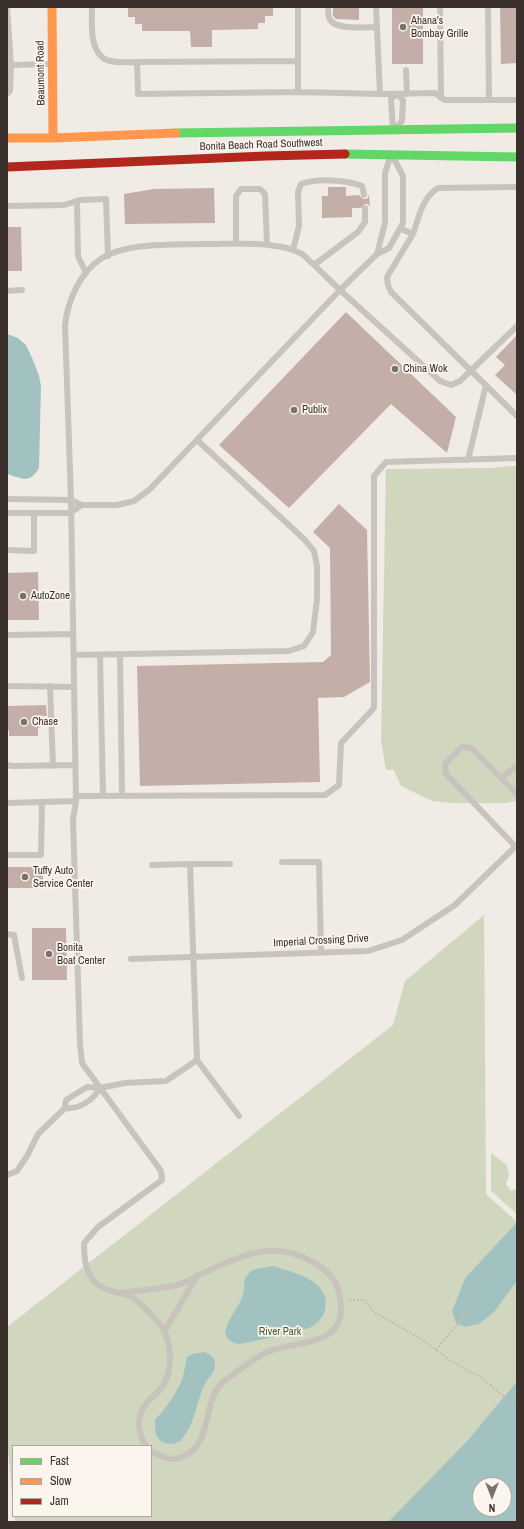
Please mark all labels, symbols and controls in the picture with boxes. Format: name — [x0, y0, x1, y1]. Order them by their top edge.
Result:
place label: Ahana's Bombay Grille — [411, 14, 468, 40]
marker: Ahana's Bombay Grille — [398, 22, 408, 32]
street label: Beaumont Road — [34, 40, 48, 106]
street label: Bonita Beach Road Southwest — [199, 136, 323, 154]
place label: China Wok — [403, 362, 447, 376]
marker: China Wok — [390, 364, 400, 374]
place label: Publix — [302, 403, 327, 417]
marker: Publix — [289, 405, 299, 415]
place label: AutoZone — [31, 589, 70, 603]
marker: AutoZone — [18, 591, 28, 601]
place label: Chase — [32, 715, 58, 729]
marker: Chase — [19, 717, 29, 727]
place label: Tuffy Auto Service Center — [33, 864, 93, 890]
marker: Tuffy Auto Service Center — [20, 872, 30, 882]
street label: Imperial Crossing Drive — [273, 932, 369, 950]
place label: Bonita Boat Center — [57, 941, 105, 967]
marker: Bonita Boat Center — [44, 949, 54, 959]
park label: River Park — [259, 1325, 301, 1339]
legend — [12, 1445, 152, 1517]
text: Fast — [50, 1453, 69, 1469]
text: Slow — [50, 1473, 71, 1489]
north arrow — [472, 1477, 512, 1517]
text: Jam — [50, 1493, 69, 1509]
text: N — [489, 1501, 495, 1515]

